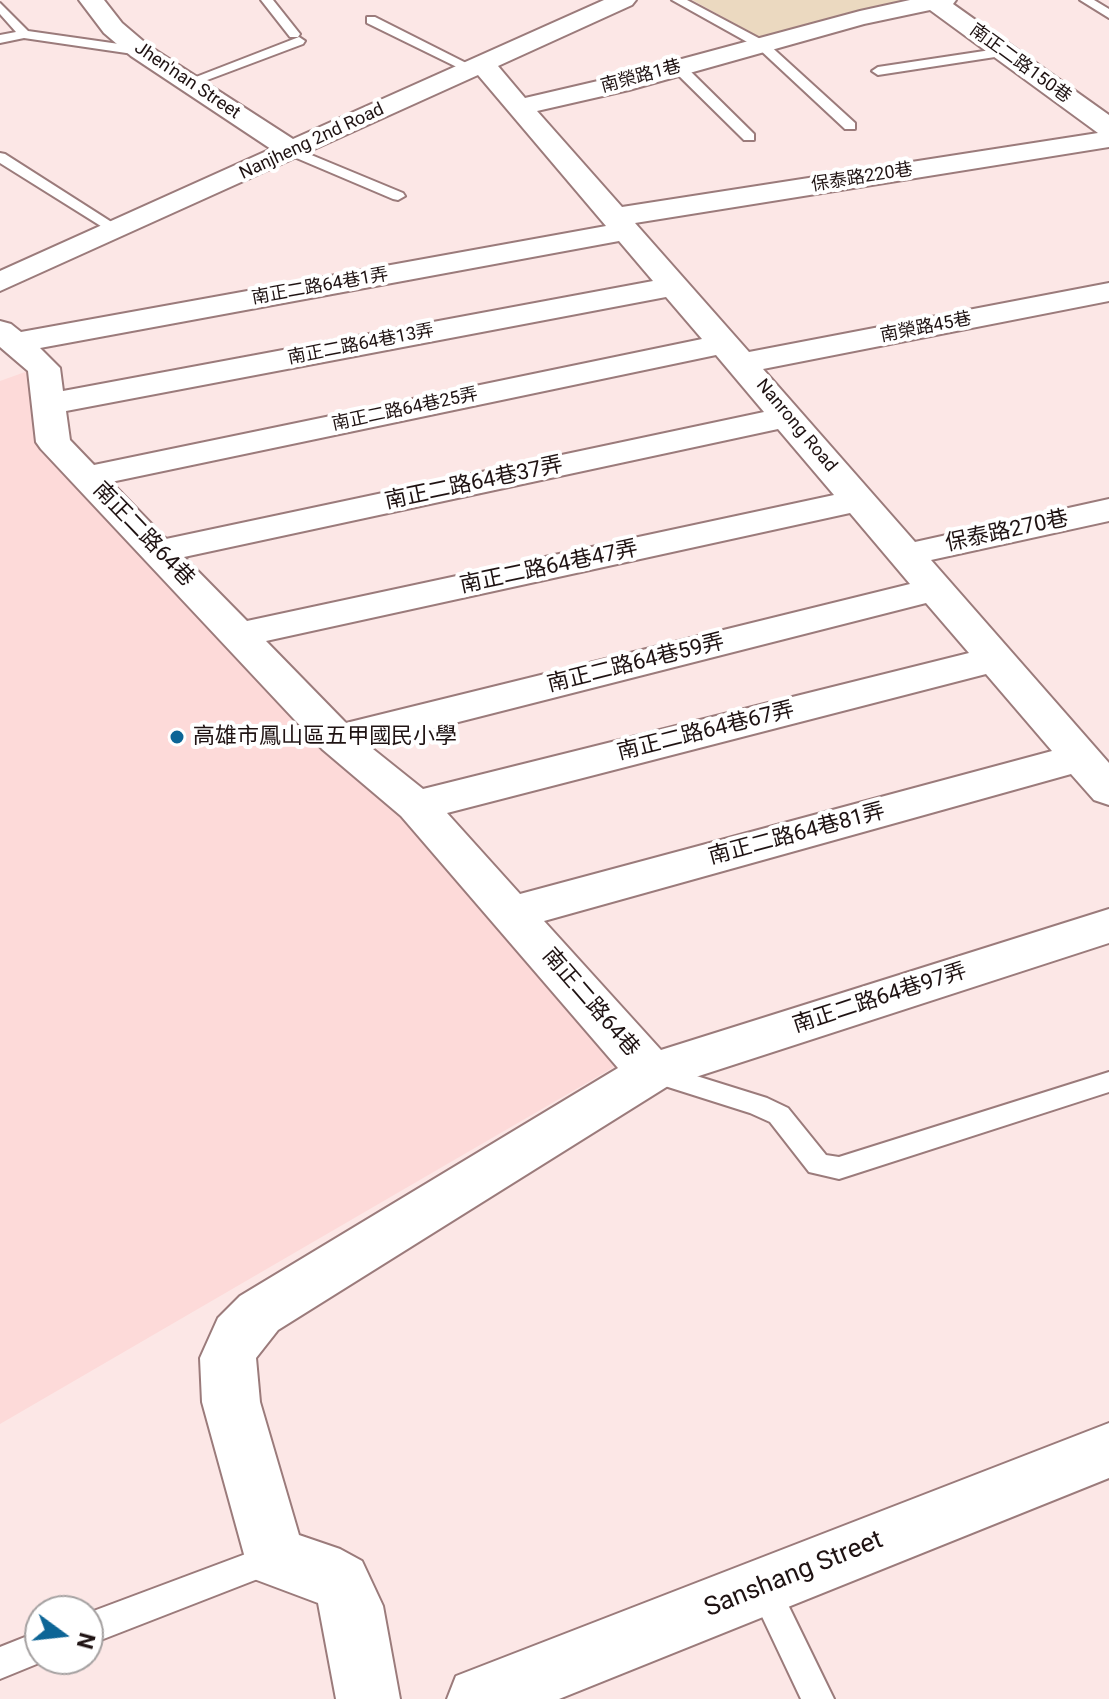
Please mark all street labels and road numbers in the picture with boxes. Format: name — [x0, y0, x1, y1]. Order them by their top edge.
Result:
street label: 南正二路150巷 — [965, 20, 1075, 108]
street label: Jhen'nan Street — [130, 38, 244, 124]
street label: 南榮路1巷 — [599, 56, 683, 98]
street label: Nanjheng 2nd Road — [236, 99, 388, 185]
street label: 保泰路220巷 — [810, 159, 914, 197]
street label: 南正二路64巷1弄 — [250, 264, 390, 310]
street label: 南榮路45巷 — [879, 309, 973, 347]
street label: 南正二路64巷13弄 — [286, 320, 436, 370]
street label: Nanrong Road — [751, 375, 841, 477]
street label: 南正二路64巷25弄 — [330, 384, 480, 436]
street label: 南正二路64巷37弄 — [383, 452, 565, 516]
street label: 南正二路64巷 — [87, 477, 199, 593]
street label: 保泰路270巷 — [943, 506, 1071, 558]
street label: 南正二路64巷47弄 — [458, 536, 640, 600]
street label: 南正二路64巷59弄 — [545, 629, 727, 699]
street label: 南正二路64巷67弄 — [615, 697, 797, 767]
street label: 南正二路64巷81弄 — [706, 799, 888, 871]
street label: 南正二路64巷 — [536, 943, 644, 1063]
street label: 南正二路64巷97弄 — [790, 958, 970, 1040]
street label: Sanshang Street — [700, 1525, 888, 1625]

